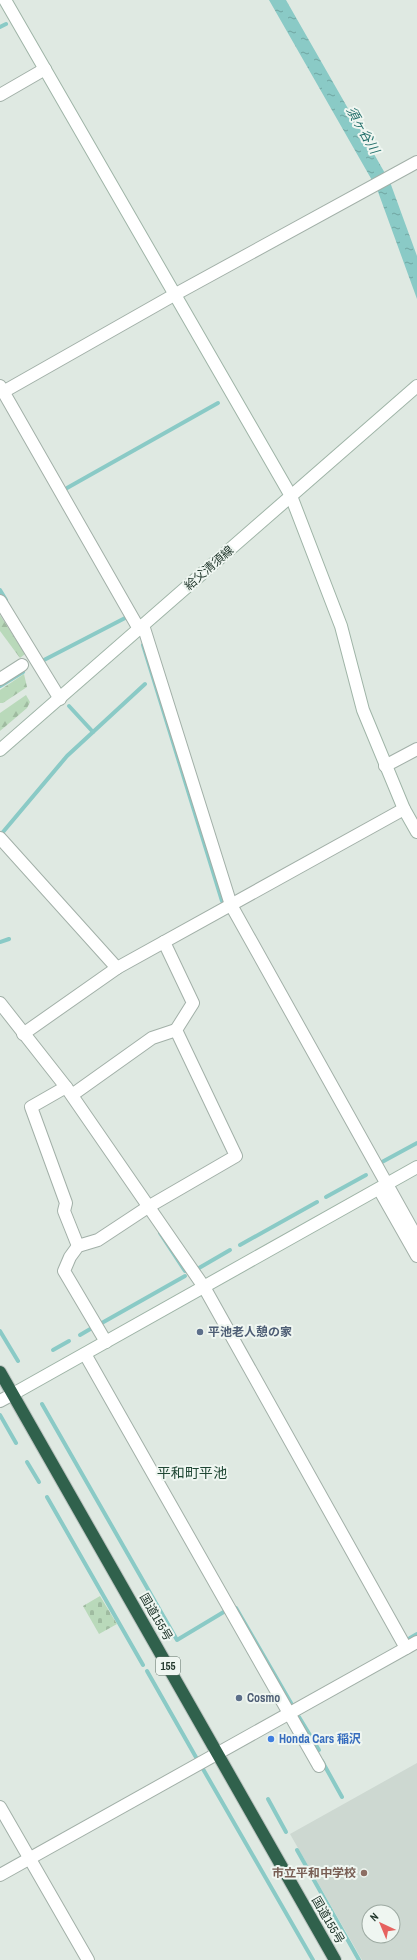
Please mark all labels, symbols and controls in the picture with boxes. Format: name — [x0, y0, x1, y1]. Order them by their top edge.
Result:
water label: 須ヶ谷川 — [343, 103, 384, 158]
street label: 給父清須線 — [181, 542, 237, 594]
place label: 平池老人憩の家 — [208, 1324, 292, 1340]
marker: 平池老人憩の家 — [195, 1327, 205, 1337]
district label: 平和町平池 — [157, 1464, 227, 1482]
street label: 国道155号 — [136, 1590, 176, 1644]
road number: 155 — [156, 1657, 180, 1675]
place label: Cosmo — [247, 1690, 280, 1706]
marker: Cosmo — [234, 1693, 244, 1703]
place label: Honda Cars 稲沢 — [279, 1731, 361, 1747]
marker: Honda Cars 稲沢 — [266, 1734, 276, 1744]
place label: 市立平和中学校 — [272, 1865, 356, 1881]
marker: 市立平和中学校 — [359, 1868, 369, 1878]
street label: 国道155号 — [308, 1893, 348, 1947]
north arrow — [361, 1904, 401, 1944]
text: N — [367, 1910, 381, 1924]

